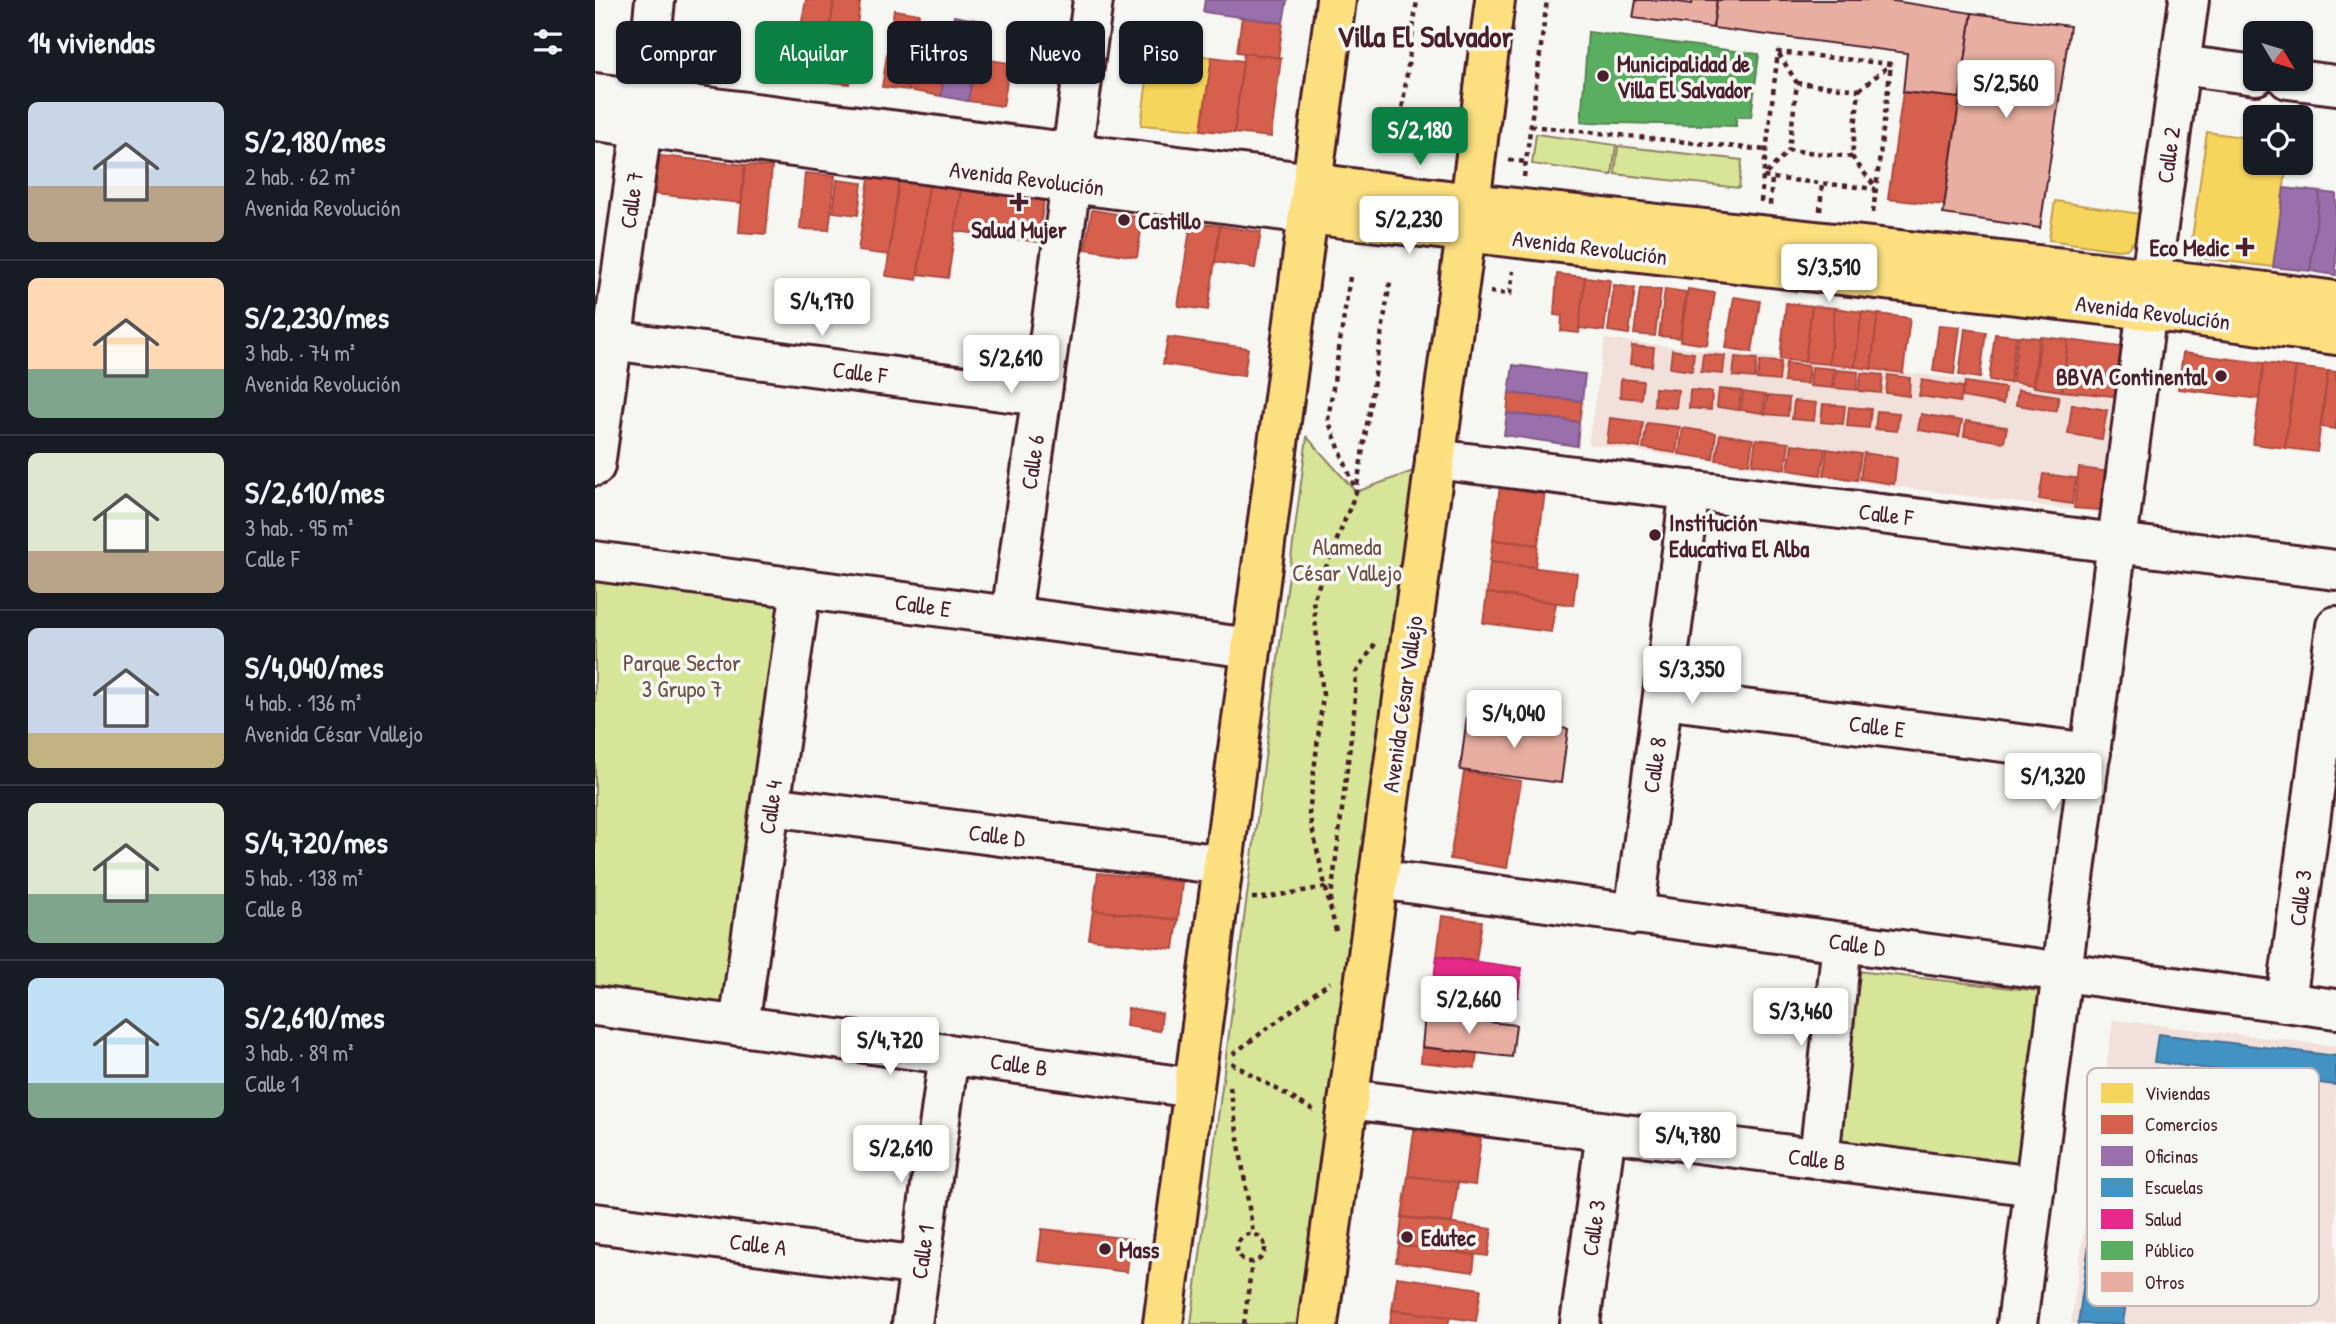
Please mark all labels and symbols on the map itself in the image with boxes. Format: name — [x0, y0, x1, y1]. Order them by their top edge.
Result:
district label: Villa El Salvador — [1337, 16, 1513, 56]
north arrow — [2243, 21, 2313, 91]
place label: Municipalidad de Villa El Salvador — [1617, 48, 1752, 105]
pin: S/2,560 — [1941, 60, 2071, 120]
marker: Municipalidad de Villa El Salvador — [1595, 68, 1611, 84]
pin: S/2,180 — [1355, 108, 1485, 167]
street label: Calle 2 — [2149, 125, 2187, 185]
street label: Avenida Revolución — [948, 153, 1106, 203]
street label: Calle 7 — [612, 169, 650, 231]
marker: Salud Mujer — [1009, 192, 1029, 212]
pin: S/2,230 — [1344, 196, 1474, 256]
place label: Castillo — [1138, 205, 1201, 236]
marker: Castillo — [1116, 212, 1132, 228]
place label: Salud Mujer — [971, 214, 1067, 245]
street label: Avenida Revolución — [1511, 222, 1669, 272]
place label: Eco Medic — [2149, 232, 2230, 263]
marker: Eco Medic — [2235, 237, 2255, 257]
pin: S/3,510 — [1764, 244, 1894, 304]
pin: S/4,170 — [757, 278, 887, 338]
street label: Avenida Revolución — [2074, 287, 2232, 337]
pin: S/2,610 — [946, 336, 1076, 395]
street label: Calle F — [831, 353, 890, 391]
place label: BBVA Continental — [2056, 361, 2208, 392]
marker: BBVA Continental — [2213, 368, 2229, 384]
street label: Calle 6 — [1013, 433, 1051, 491]
street label: Calle F — [1857, 495, 1916, 533]
place label: Institución Educativa El Alba — [1669, 507, 1809, 564]
marker: Institución Educativa El Alba — [1647, 527, 1663, 543]
park label: Alameda César Vallejo — [1292, 531, 1402, 588]
street label: Calle E — [893, 586, 953, 624]
street label: Avenida César Vallejo — [1374, 614, 1430, 794]
pin: S/3,350 — [1627, 646, 1757, 706]
park label: Parque Sector 3 Grupo 7 — [623, 647, 741, 704]
pin: S/4,040 — [1449, 690, 1579, 750]
street label: Calle E — [1847, 707, 1907, 745]
street label: Calle 8 — [1635, 735, 1673, 795]
pin: S/1,320 — [1988, 754, 2118, 813]
street label: Calle 4 — [751, 778, 789, 836]
street label: Calle D — [967, 816, 1027, 854]
street label: Calle 3 — [2281, 868, 2319, 928]
street label: Calle D — [1827, 925, 1887, 963]
pin: S/2,660 — [1404, 976, 1534, 1036]
pin: S/3,460 — [1736, 988, 1866, 1048]
pin: S/4,720 — [825, 1018, 955, 1077]
street label: Calle B — [988, 1045, 1050, 1083]
legend — [2087, 1068, 2319, 1306]
text: Viviendas — [2145, 1080, 2210, 1106]
text: Comercios — [2145, 1111, 2217, 1137]
pin: S/4,780 — [1623, 1112, 1753, 1172]
pin: S/2,610 — [836, 1126, 966, 1185]
street label: Calle B — [1787, 1140, 1847, 1178]
text: Oficinas — [2145, 1143, 2198, 1169]
text: Escuelas — [2145, 1174, 2203, 1200]
street label: Calle 3 — [1574, 1198, 1612, 1258]
text: Salud — [2145, 1206, 2182, 1232]
place label: Edutec — [1421, 1222, 1476, 1253]
street label: Calle 1 — [903, 1223, 941, 1281]
street label: Calle A — [728, 1225, 788, 1263]
marker: Edutec — [1399, 1229, 1415, 1245]
place label: Mass — [1119, 1234, 1160, 1265]
text: Público — [2145, 1237, 2194, 1263]
marker: Mass — [1097, 1241, 1113, 1257]
text: Otros — [2145, 1269, 2184, 1295]

